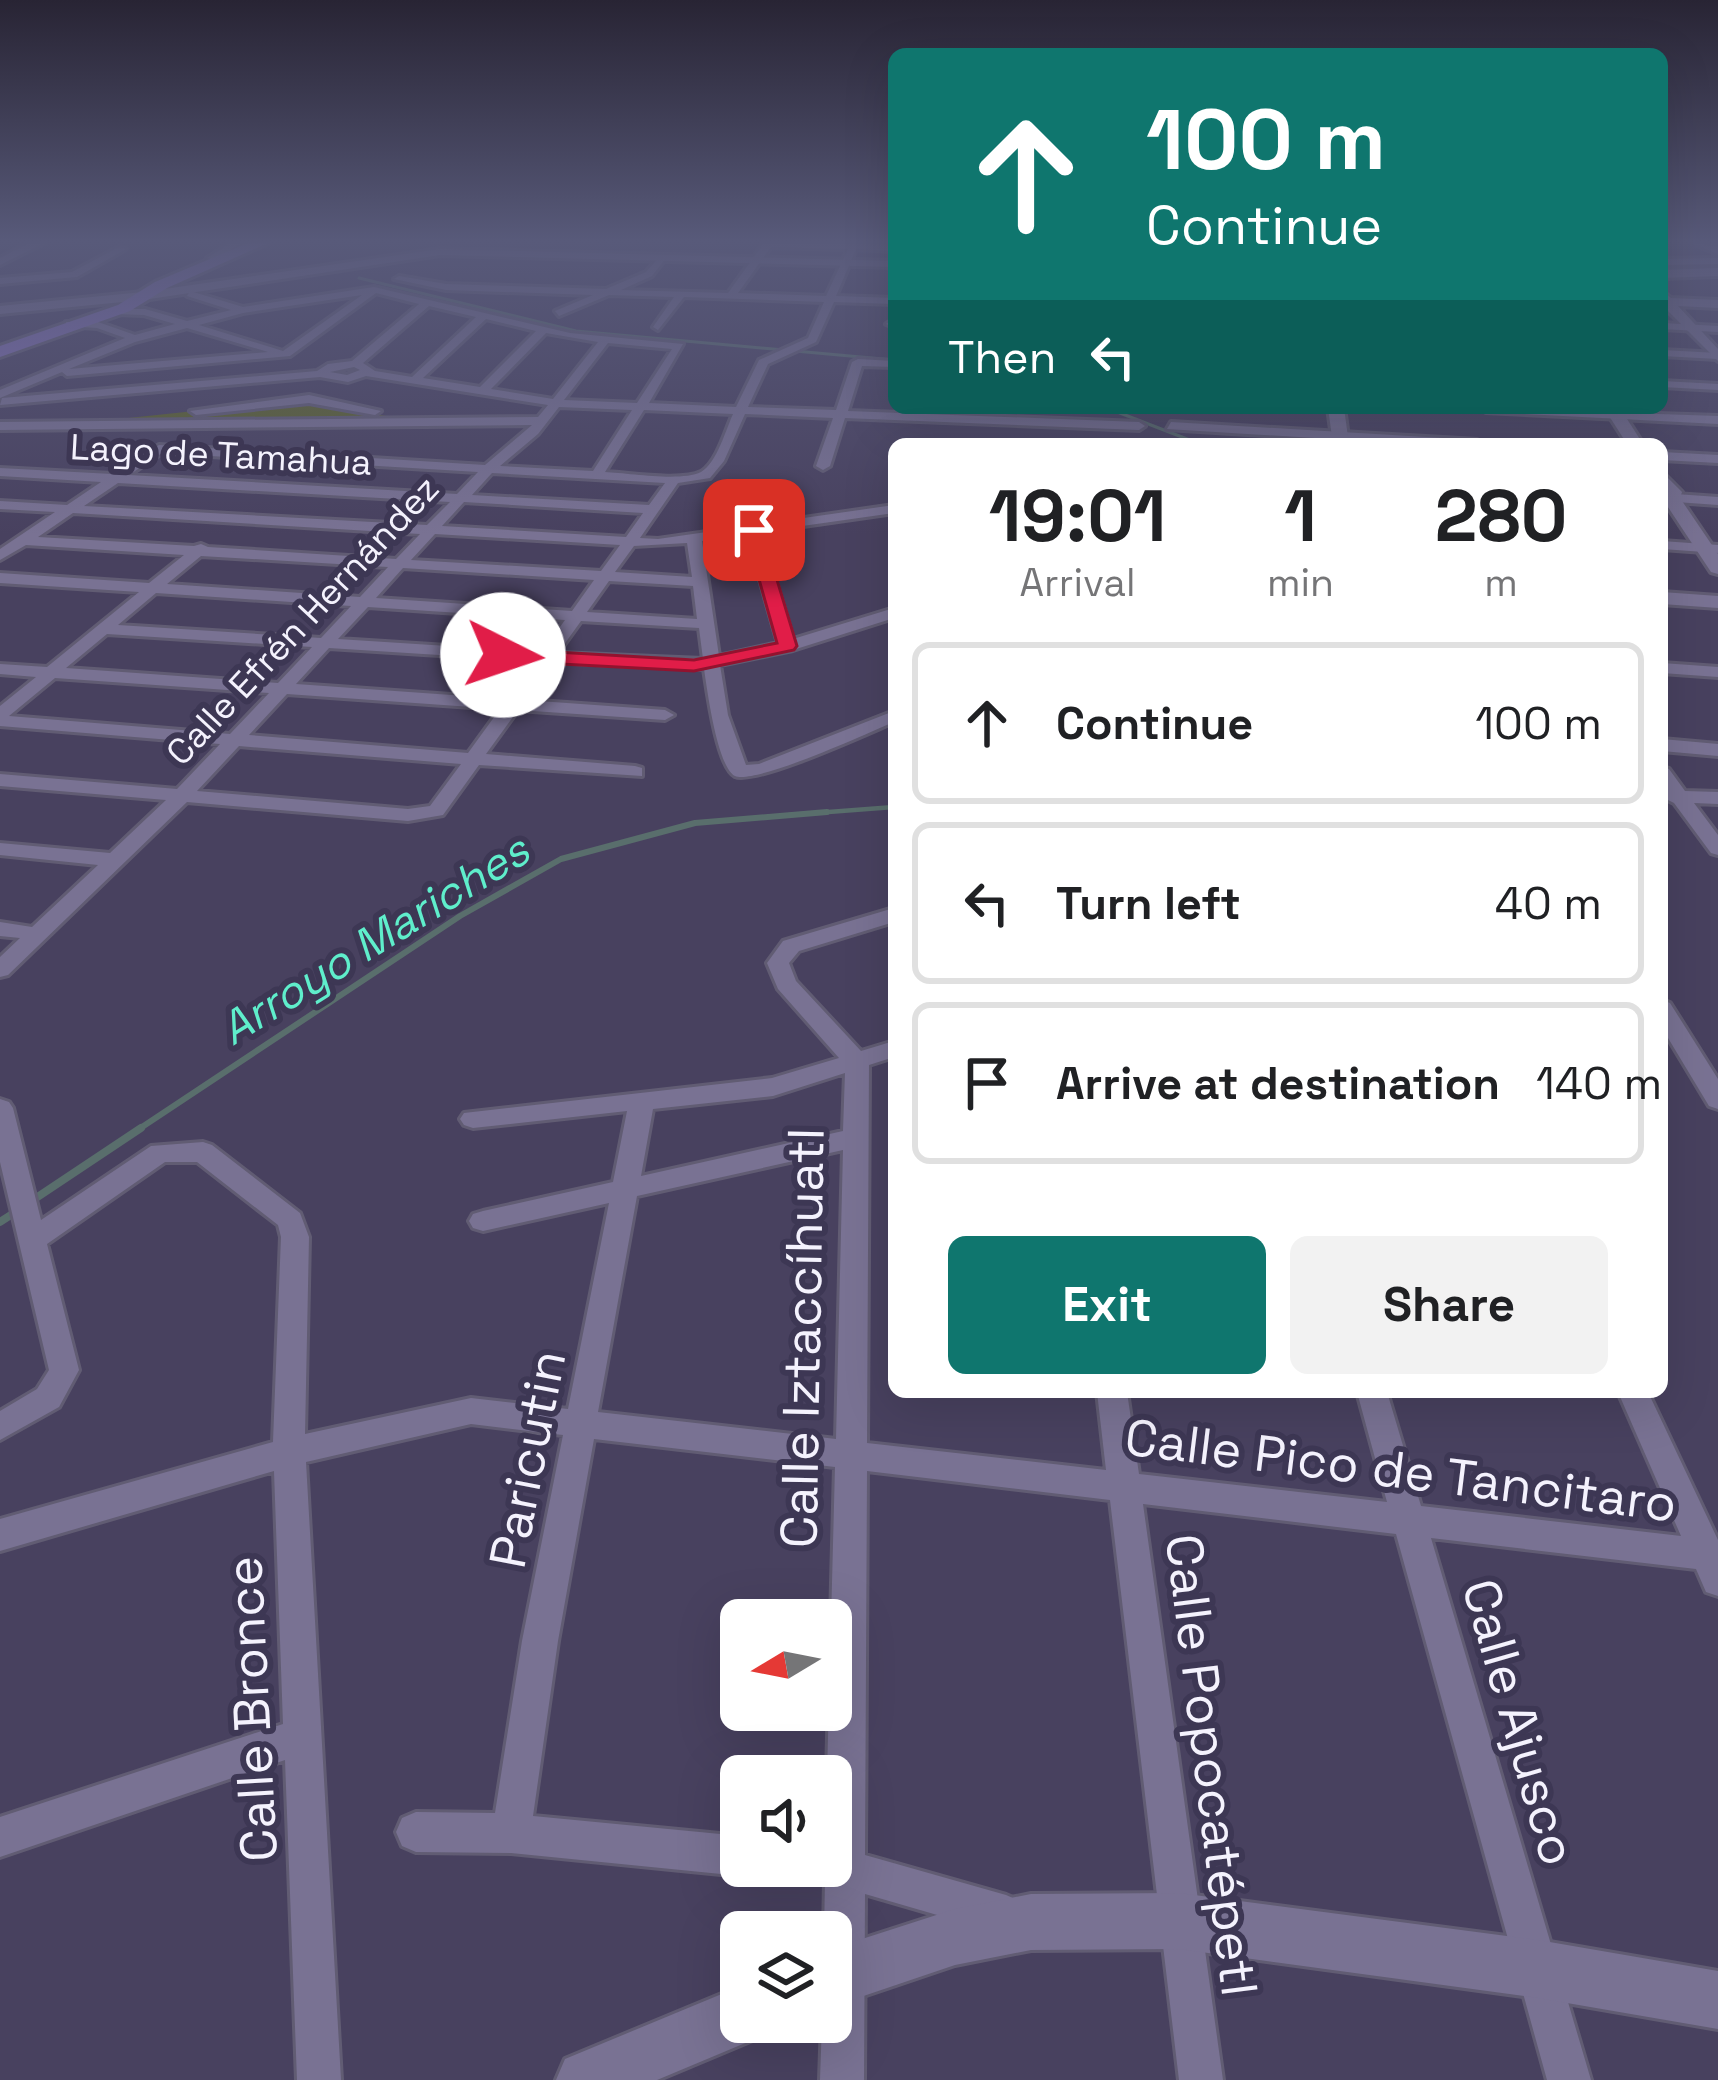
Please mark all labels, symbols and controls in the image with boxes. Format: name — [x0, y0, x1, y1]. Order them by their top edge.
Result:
text: 100 m — [1146, 86, 1386, 194]
icon: ahead — [948, 96, 1104, 252]
text: Continue — [1146, 191, 1382, 260]
icon: left — [1080, 324, 1146, 390]
text: Then — [948, 329, 1056, 386]
street label: Lago de Tamahua — [69, 424, 373, 486]
street label: Calle Efrén Hernández — [156, 466, 449, 775]
text: 19:01 — [989, 470, 1166, 562]
text: 1 — [1284, 470, 1317, 562]
text: 280 — [1435, 470, 1567, 562]
pin — [703, 479, 805, 581]
icon: arrive — [721, 497, 787, 563]
text: Arrival — [1020, 558, 1135, 607]
text: min — [1267, 558, 1334, 607]
text: m — [1484, 558, 1518, 607]
position arrow — [440, 592, 566, 718]
icon: ahead — [954, 690, 1020, 756]
text: Continue — [1056, 695, 1253, 752]
text: 100 m — [1475, 695, 1602, 752]
water label: Arroyo Mariches — [209, 821, 540, 1057]
icon: left — [954, 870, 1020, 936]
text: Turn left — [1056, 875, 1241, 932]
text: 40 m — [1495, 875, 1602, 932]
icon: arrive — [954, 1050, 1020, 1116]
text: Arrive at destination — [1056, 1055, 1500, 1112]
text: 140 m — [1536, 1055, 1662, 1112]
street label: Calle Iztaccíhuatl — [766, 1127, 839, 1549]
button: Exit — [948, 1236, 1266, 1374]
button: Share — [1290, 1236, 1608, 1374]
street label: Paricutin — [475, 1345, 580, 1573]
street label: Calle Pico de Tancitaro — [1122, 1404, 1680, 1537]
street label: Calle Popocatépetl — [1151, 1530, 1272, 2000]
street label: Calle Bronce — [211, 1555, 292, 1863]
street label: Calle Ajusco — [1448, 1572, 1591, 1873]
north arrow — [720, 1599, 852, 1731]
map controls — [720, 1599, 852, 2043]
button: sound — [720, 1755, 852, 1887]
button: layers — [720, 1911, 852, 2043]

